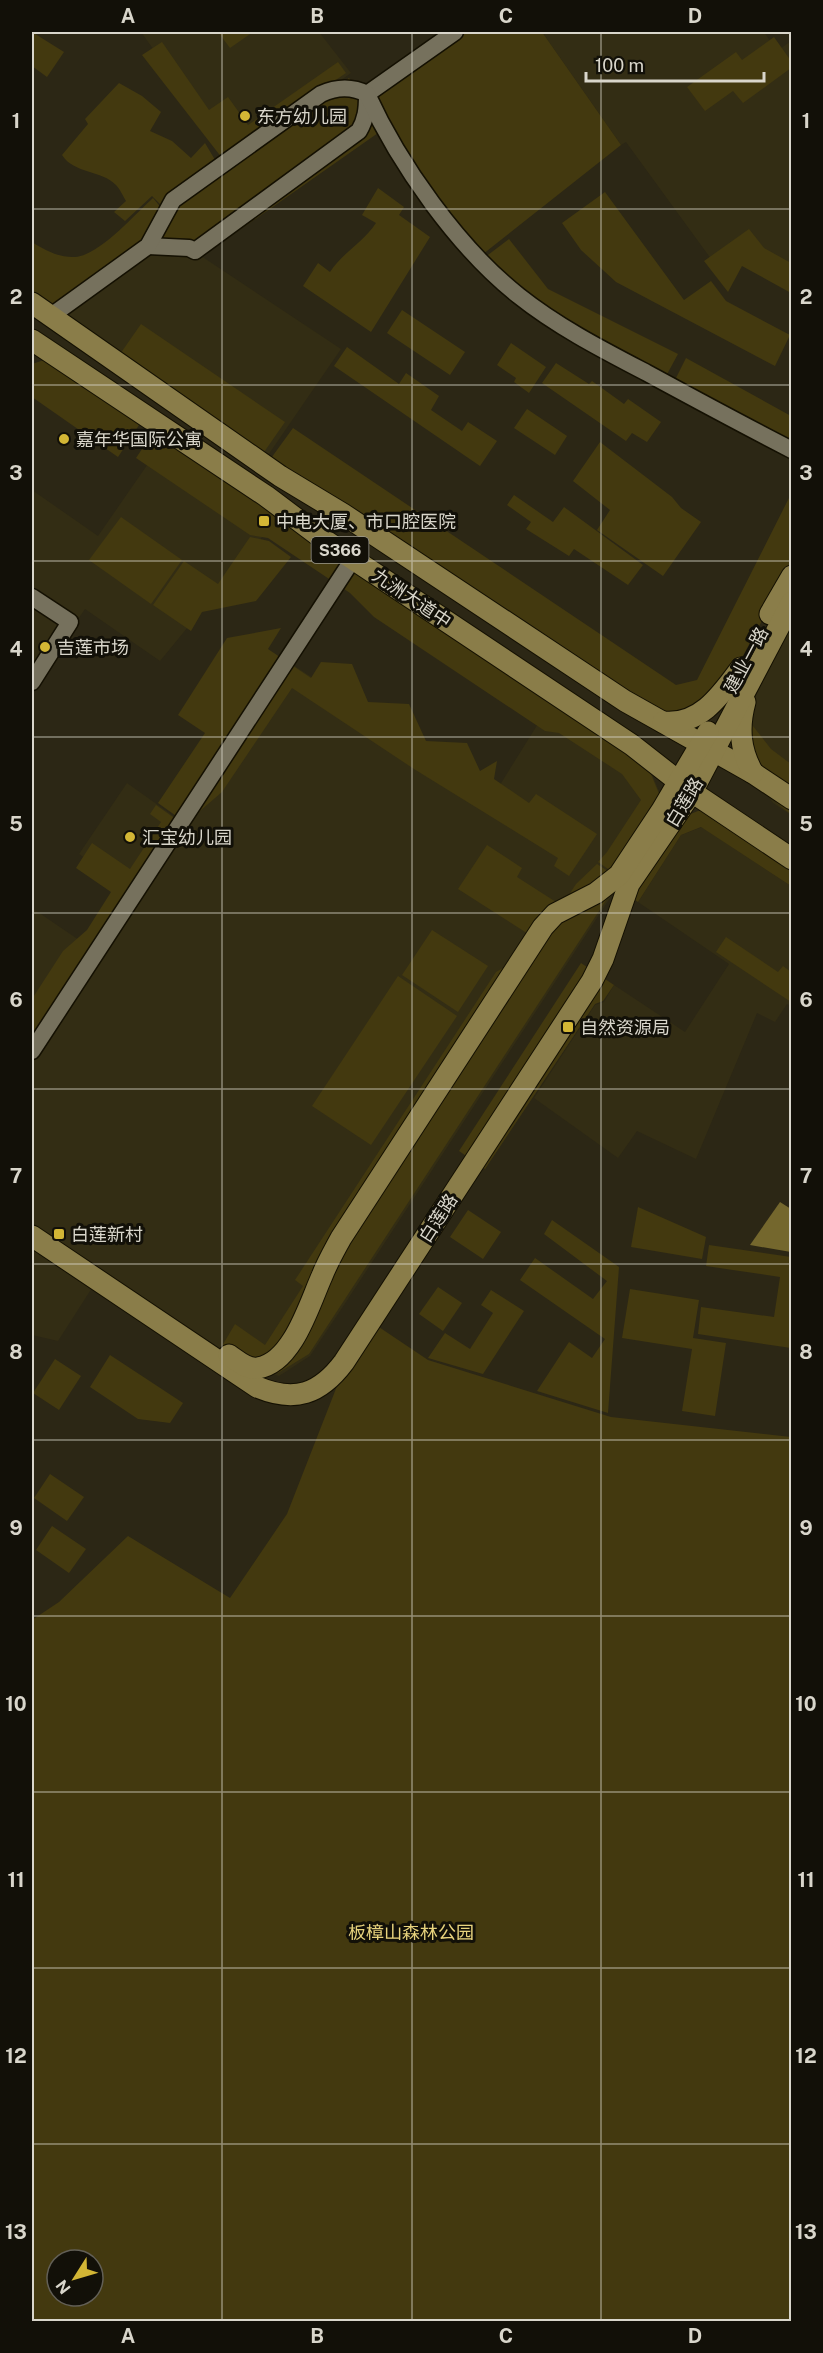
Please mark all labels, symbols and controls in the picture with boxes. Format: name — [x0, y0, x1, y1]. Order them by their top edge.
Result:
text: A — [121, 4, 135, 28]
text: B — [310, 4, 324, 28]
text: C — [499, 4, 513, 28]
text: D — [688, 4, 702, 28]
scale bar — [586, 45, 764, 83]
text: 100 m — [595, 55, 644, 76]
place label: 东方幼儿园 — [257, 106, 347, 127]
text: 1 — [12, 109, 20, 133]
marker: 东方幼儿园 — [238, 109, 252, 123]
text: 1 — [802, 109, 810, 133]
text: 2 — [10, 285, 22, 309]
text: 2 — [800, 285, 812, 309]
place label: 嘉年华国际公寓 — [76, 429, 202, 450]
marker: 嘉年华国际公寓 — [57, 432, 71, 446]
text: 3 — [9, 461, 23, 485]
text: 3 — [799, 461, 813, 485]
place label: 中电大厦、市口腔医院 — [276, 511, 456, 532]
marker: 中电大厦、市口腔医院 — [257, 514, 271, 528]
road number: S366 — [312, 537, 368, 563]
street label: 九洲大道中 — [369, 564, 455, 632]
street label: 建业一路 — [720, 623, 772, 697]
text: 4 — [9, 637, 23, 661]
place label: 吉莲市场 — [57, 637, 129, 658]
text: 4 — [799, 637, 813, 661]
marker: 吉莲市场 — [38, 640, 52, 654]
street label: 白莲路 — [661, 773, 707, 831]
text: 5 — [9, 812, 23, 836]
text: 5 — [799, 812, 813, 836]
place label: 汇宝幼儿园 — [142, 827, 232, 848]
marker: 汇宝幼儿园 — [123, 830, 137, 844]
text: 6 — [9, 988, 23, 1012]
text: 6 — [799, 988, 813, 1012]
place label: 自然资源局 — [580, 1017, 670, 1038]
marker: 自然资源局 — [561, 1020, 575, 1034]
text: 7 — [10, 1164, 22, 1188]
text: 7 — [800, 1164, 812, 1188]
street label: 白莲路 — [414, 1190, 462, 1246]
place label: 白莲新村 — [71, 1224, 143, 1245]
marker: 白莲新村 — [52, 1227, 66, 1241]
text: 8 — [9, 1340, 23, 1364]
text: 8 — [799, 1340, 813, 1364]
text: 9 — [9, 1516, 23, 1540]
text: 9 — [799, 1516, 813, 1540]
text: 10 — [5, 1692, 27, 1716]
text: 10 — [795, 1692, 817, 1716]
text: 11 — [7, 1868, 25, 1892]
text: 11 — [797, 1868, 815, 1892]
park label: 板樟山森林公园 — [348, 1922, 474, 1943]
text: 12 — [5, 2044, 27, 2068]
text: 12 — [795, 2044, 817, 2068]
text: 13 — [5, 2220, 27, 2244]
text: 13 — [795, 2220, 817, 2244]
north arrow — [45, 2248, 105, 2308]
text: N — [52, 2276, 75, 2297]
text: A — [121, 2324, 135, 2348]
text: B — [310, 2324, 324, 2348]
text: C — [499, 2324, 513, 2348]
text: D — [688, 2324, 702, 2348]

